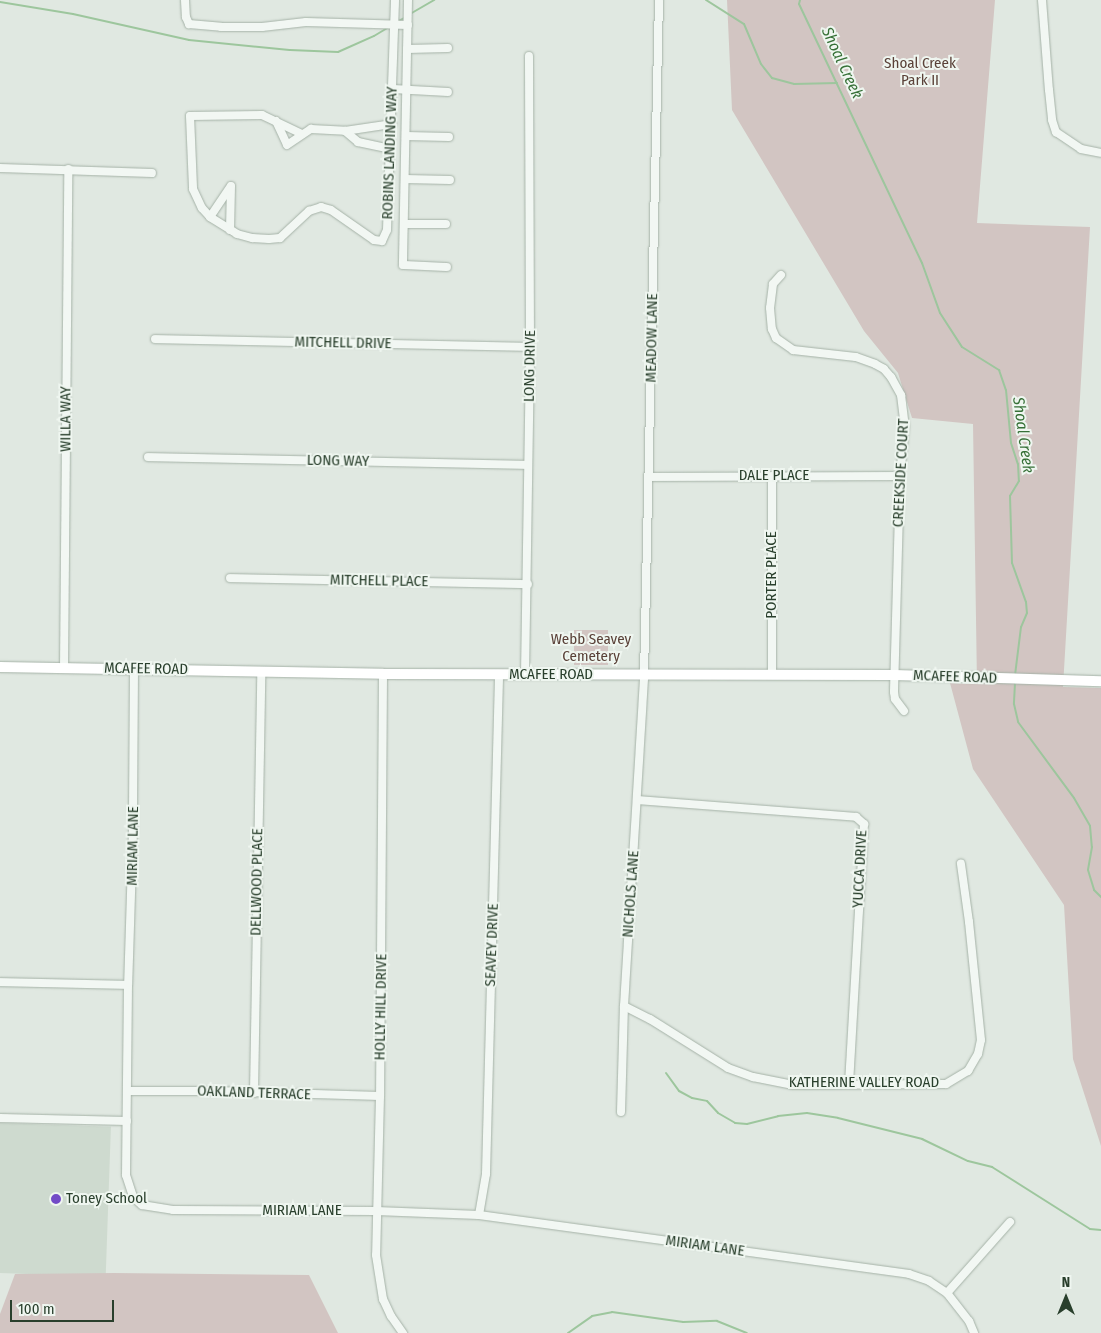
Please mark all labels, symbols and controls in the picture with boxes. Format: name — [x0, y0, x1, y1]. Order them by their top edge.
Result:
water label: Shoal Creek — [817, 24, 867, 102]
park label: Shoal Creek Park II — [884, 54, 956, 89]
street label: ROBINS LANDING WAY — [379, 86, 401, 220]
street label: MEADOW LANE — [642, 293, 662, 383]
street label: LONG DRIVE — [520, 330, 540, 402]
street label: MITCHELL DRIVE — [294, 333, 392, 353]
street label: WILLA WAY — [57, 386, 75, 452]
water label: Shoal Creek — [1008, 396, 1038, 474]
street label: CREEKSIDE COURT — [889, 418, 913, 528]
street label: LONG WAY — [307, 451, 369, 471]
street label: DALE PLACE — [739, 467, 809, 485]
street label: PORTER PLACE — [763, 531, 781, 619]
street label: MITCHELL PLACE — [330, 571, 428, 591]
park label: Webb Seavey Cemetery — [551, 630, 631, 665]
street label: MCAFEE ROAD — [104, 659, 188, 679]
street label: MCAFEE ROAD — [509, 666, 593, 684]
street label: MCAFEE ROAD — [913, 667, 997, 687]
street label: MIRIAM LANE — [123, 806, 143, 886]
street label: DELLWOOD PLACE — [247, 828, 267, 936]
street label: YUCCA DRIVE — [849, 830, 871, 908]
street label: NICHOLS LANE — [619, 850, 643, 938]
street label: SEAVEY DRIVE — [482, 903, 502, 987]
street label: HOLLY HILL DRIVE — [371, 953, 391, 1061]
street label: KATHERINE VALLEY ROAD — [789, 1074, 939, 1092]
street label: OAKLAND TERRACE — [197, 1082, 311, 1104]
place label: Toney School — [66, 1190, 147, 1208]
marker: Toney School — [50, 1193, 62, 1205]
street label: MIRIAM LANE — [262, 1202, 342, 1220]
street label: MIRIAM LANE — [664, 1232, 746, 1260]
north arrow — [1041, 1273, 1091, 1323]
text: N — [1062, 1274, 1070, 1291]
scale bar — [12, 1290, 116, 1322]
text: 100 m — [18, 1300, 55, 1318]

